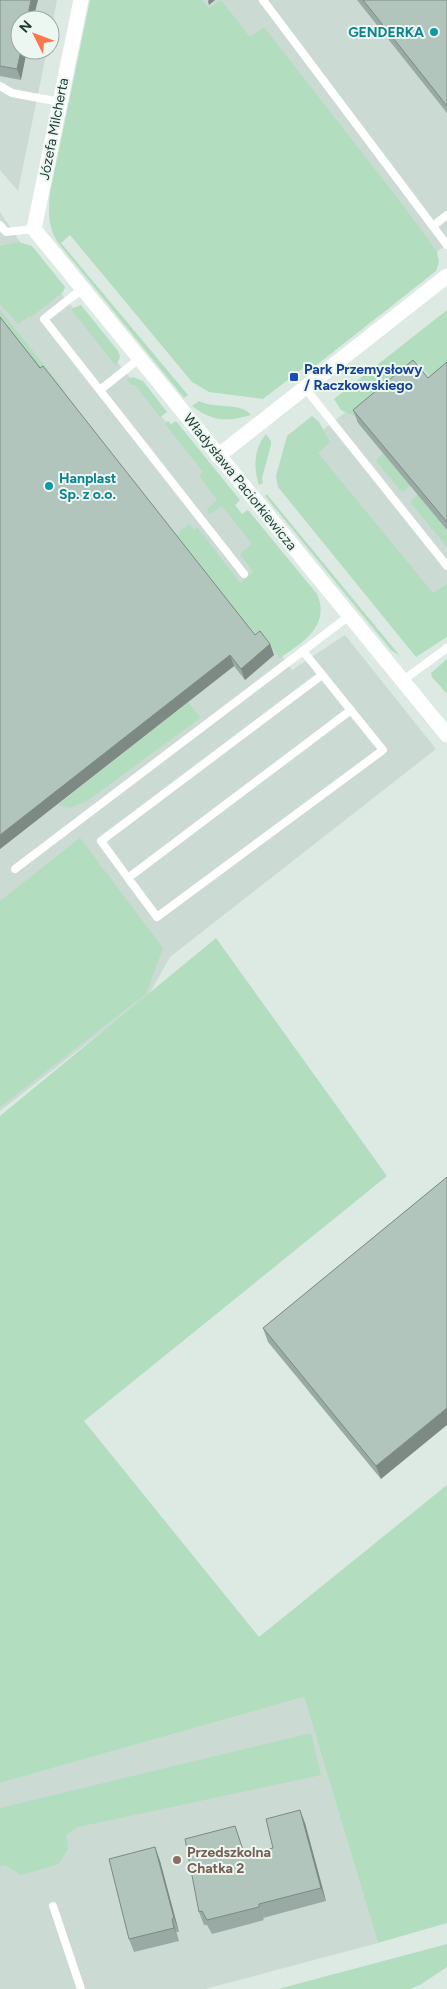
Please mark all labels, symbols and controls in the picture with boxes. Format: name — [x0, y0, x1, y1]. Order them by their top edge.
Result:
north arrow — [10, 10, 60, 60]
text: N — [16, 17, 36, 36]
place label: GENDERKA — [348, 24, 424, 41]
marker: GENDERKA — [428, 26, 440, 38]
street label: Józefa Milcherta — [36, 76, 72, 182]
place label: Park Przemysłowy / Raczkowskiego — [304, 361, 423, 394]
marker: Park Przemysłowy / Raczkowskiego — [288, 371, 300, 383]
street label: Władysława Paciorkiewicza — [180, 410, 300, 554]
place label: Hanplast Sp. z o.o. — [59, 470, 117, 503]
marker: Hanplast Sp. z o.o. — [43, 480, 55, 492]
place label: Przedszkolna Chatka 2 — [187, 1844, 271, 1877]
marker: Przedszkolna Chatka 2 — [171, 1854, 183, 1866]

